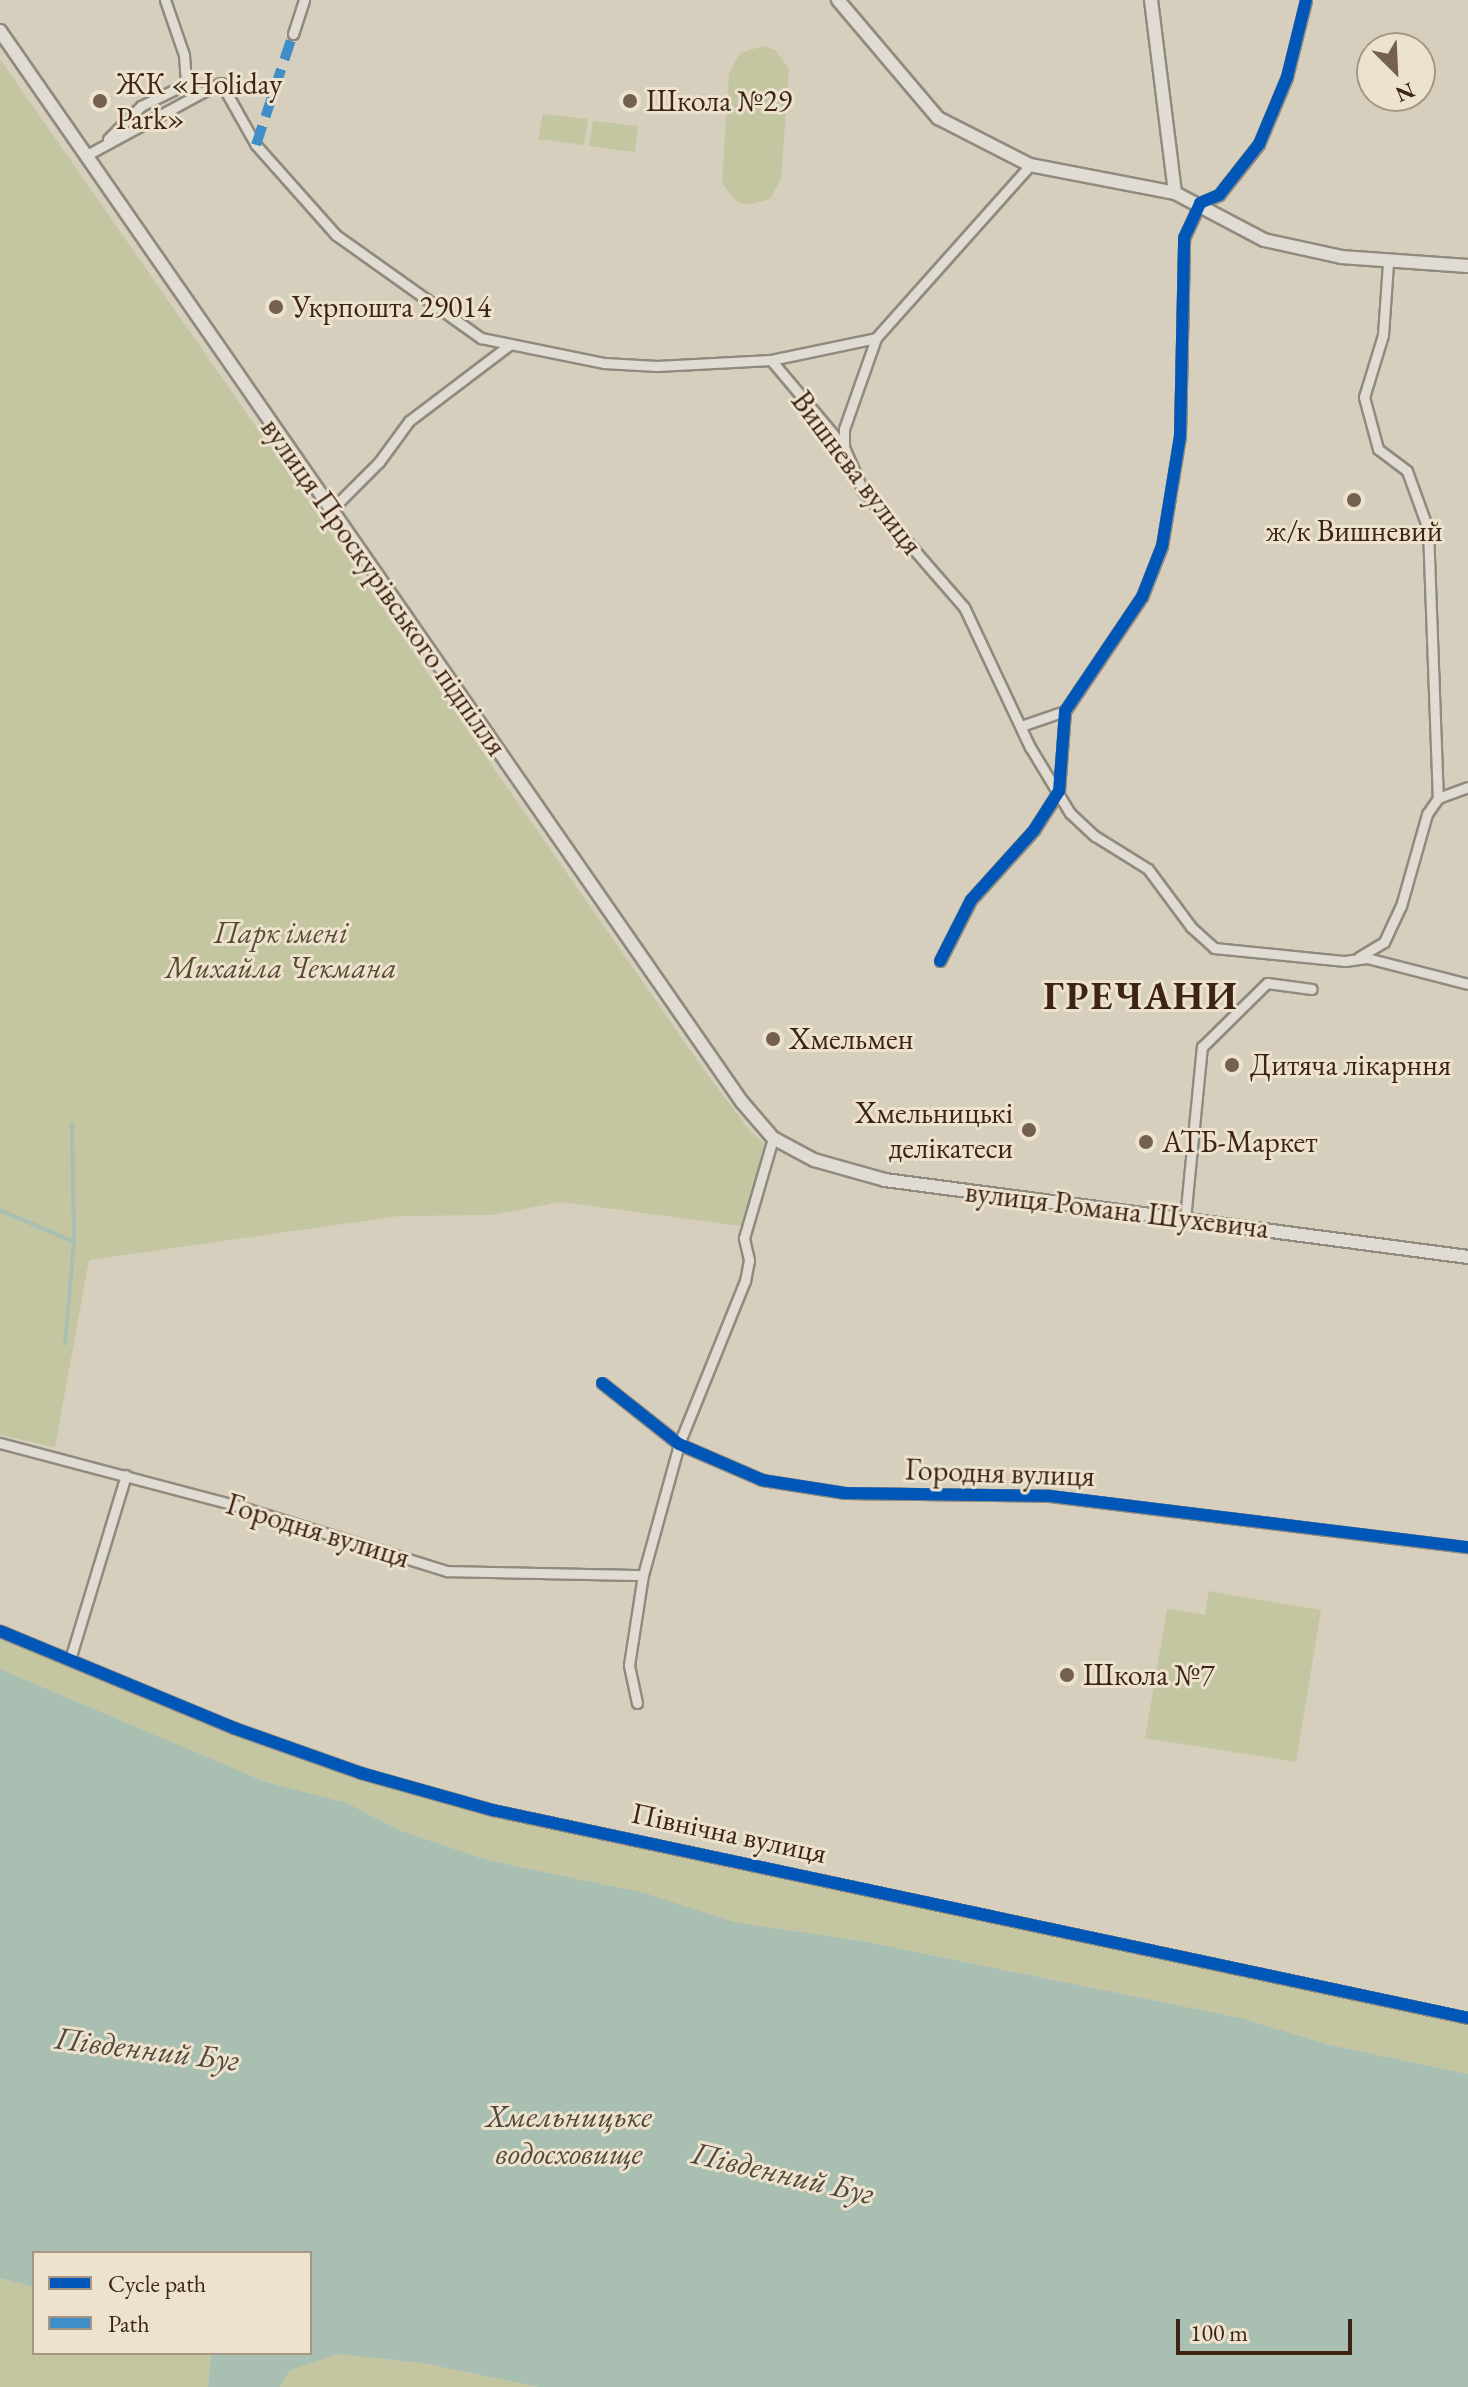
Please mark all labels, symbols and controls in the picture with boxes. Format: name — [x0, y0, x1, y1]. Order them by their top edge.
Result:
north arrow — [1356, 32, 1436, 112]
place label: ЖК «Holiday Park» — [116, 66, 282, 136]
text: N — [1391, 76, 1419, 109]
place label: Школа №29 — [646, 83, 792, 119]
marker: ЖК «Holiday Park» — [91, 92, 109, 110]
marker: Школа №29 — [621, 92, 639, 110]
place label: Укрпошта 29014 — [292, 289, 491, 325]
marker: Укрпошта 29014 — [267, 298, 285, 316]
street label: Вишнева вулиця — [784, 384, 930, 562]
street label: вулиця Проскурівського підпілля — [253, 411, 515, 763]
marker: ж/к Вишневий — [1345, 491, 1363, 509]
place label: ж/к Вишневий — [1265, 513, 1443, 549]
park label: Парк імені Михайла Чекмана — [165, 915, 397, 986]
district label: ГРЕЧАНИ — [1043, 973, 1239, 1019]
place label: Хмельмен — [789, 1021, 913, 1057]
marker: Хмельмен — [764, 1030, 782, 1048]
place label: Дитяча лікарння — [1250, 1047, 1451, 1083]
marker: Дитяча лікарння — [1221, 1054, 1243, 1076]
place label: Хмельницькі делікатеси — [855, 1095, 1013, 1166]
marker: Хмельницькі делікатеси — [1020, 1121, 1038, 1139]
place label: АТБ-Маркет — [1162, 1124, 1318, 1160]
marker: АТБ-Маркет — [1137, 1133, 1155, 1151]
street label: вулиця Романа Шухевича — [963, 1174, 1271, 1246]
street label: Городня вулиця — [905, 1452, 1095, 1494]
street label: Городня вулиця — [222, 1486, 414, 1576]
place label: Школа №7 — [1083, 1657, 1215, 1693]
marker: Школа №7 — [1058, 1666, 1076, 1684]
street label: Північна вулиця — [628, 1795, 830, 1871]
water label: Південний Буг — [53, 2019, 241, 2079]
water label: Хмельницьке водосховище — [486, 2098, 652, 2173]
water label: Південний Буг — [688, 2133, 878, 2213]
legend — [32, 2251, 312, 2355]
text: Cycle path — [108, 2268, 206, 2299]
scale bar — [1180, 2303, 1356, 2353]
text: Path — [108, 2308, 150, 2339]
text: 100 m — [1190, 2317, 1248, 2348]

